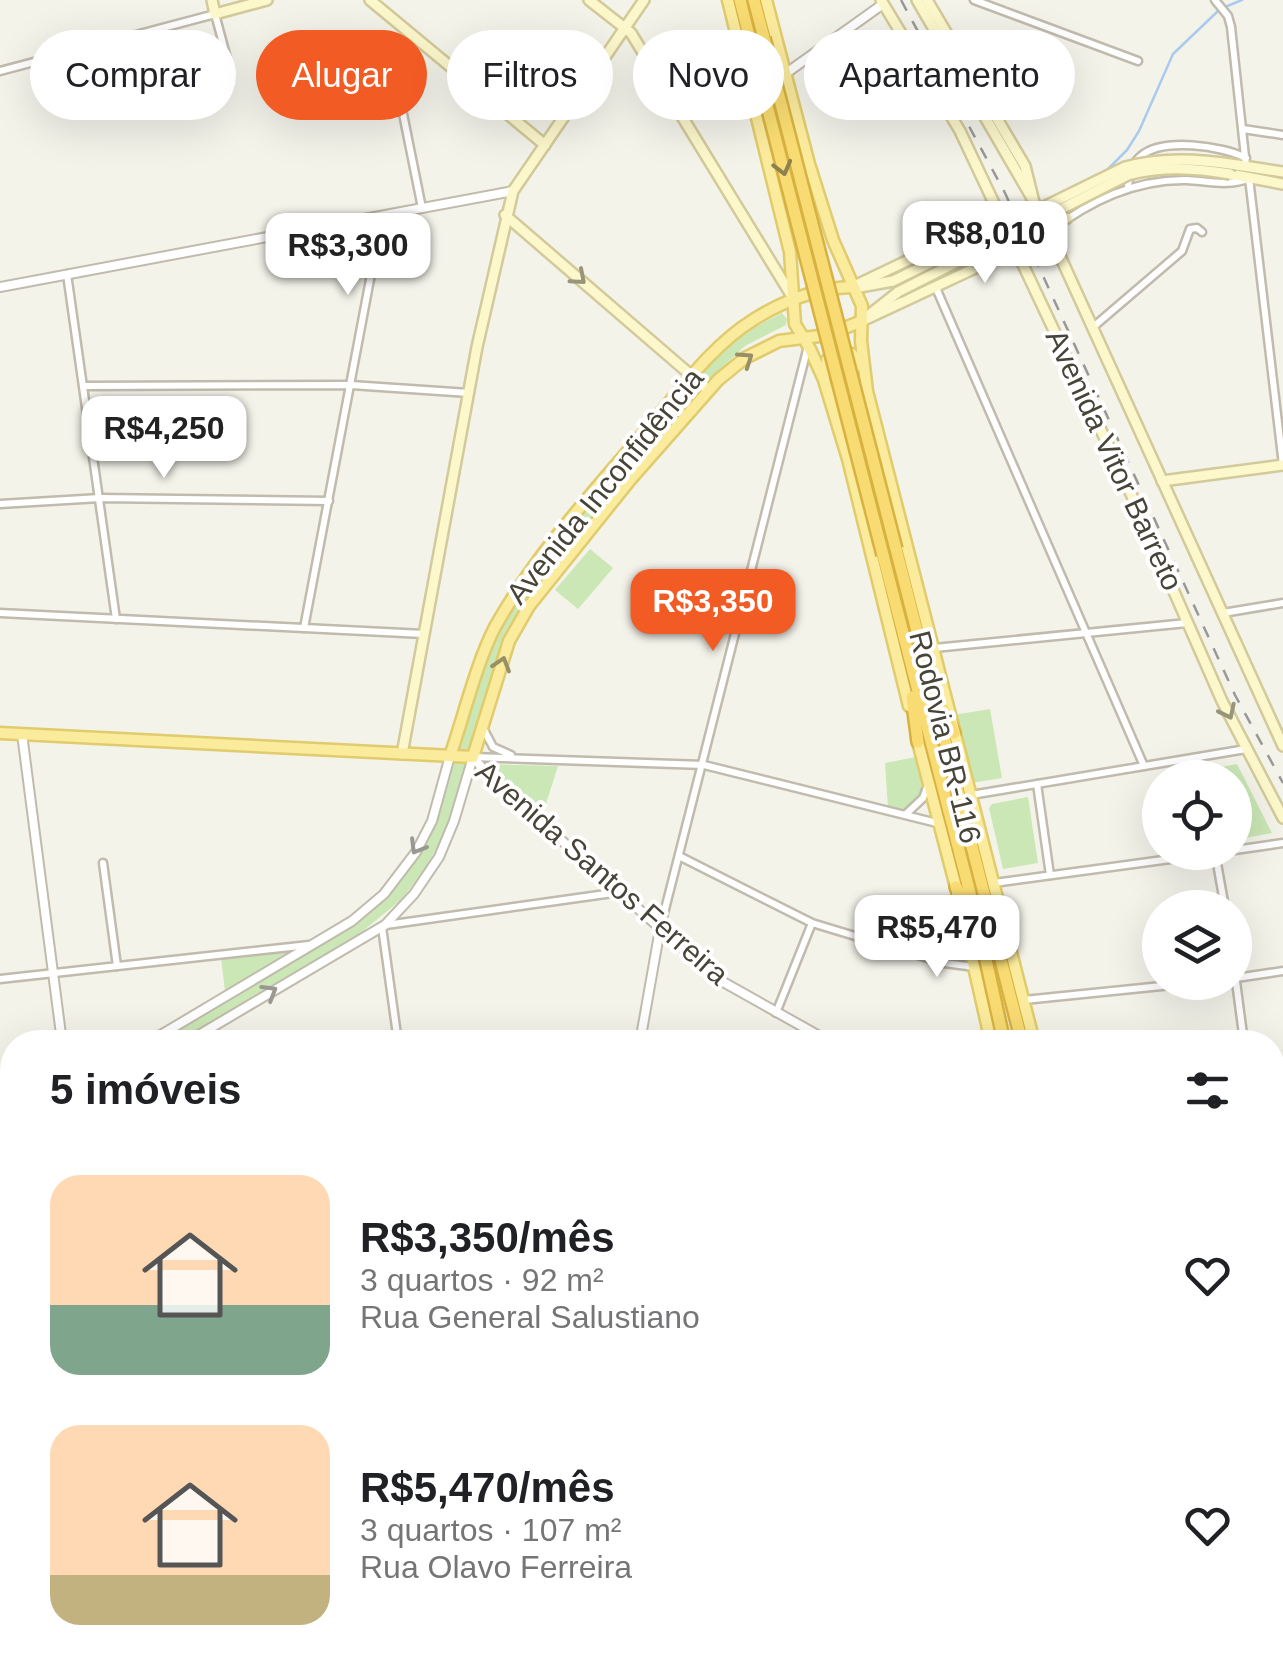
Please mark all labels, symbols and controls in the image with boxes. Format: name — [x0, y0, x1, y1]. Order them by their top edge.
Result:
chip: Comprar — [30, 30, 236, 120]
chip: Alugar — [256, 30, 427, 120]
chip: Filtros — [447, 30, 613, 120]
chip: Novo — [633, 30, 784, 120]
chip: Apartamento — [804, 30, 1075, 120]
one-way arrow — [772, 159, 793, 176]
pin: R$8,010 — [893, 201, 1077, 286]
pin: R$3,300 — [256, 213, 440, 298]
text: R$8,010 — [925, 215, 1045, 251]
text: R$3,300 — [288, 227, 408, 263]
one-way arrow — [567, 267, 586, 285]
street label: Avenida Vitor Barreto — [1039, 324, 1189, 595]
one-way arrow — [735, 353, 754, 371]
street label: Avenida Inconfidência — [500, 361, 710, 610]
pin: R$4,250 — [72, 396, 256, 481]
text: R$4,250 — [104, 410, 224, 446]
pin: R$3,350 — [621, 569, 805, 654]
text: R$3,350 — [653, 583, 773, 619]
street label: Rodovia BR-116 — [903, 627, 988, 847]
one-way arrow — [490, 656, 511, 673]
one-way arrow — [1216, 702, 1236, 720]
street label: Avenida Santos Ferreira — [470, 754, 735, 991]
map controls — [1142, 760, 1252, 1000]
button: locate — [1142, 760, 1252, 870]
one-way arrow — [410, 836, 429, 854]
button: layers — [1142, 890, 1252, 1000]
pin: R$5,470 — [845, 895, 1029, 980]
text: R$5,470 — [877, 909, 997, 945]
one-way arrow — [259, 985, 277, 1004]
icon: filters — [1180, 1063, 1235, 1118]
text: 5 imóveis — [50, 1066, 241, 1113]
text: R$3,350/mês — [360, 1214, 615, 1261]
icon: home — [130, 1215, 250, 1335]
icon: heart — [1180, 1248, 1235, 1303]
text: 3 quartos · 92 m² — [360, 1262, 604, 1298]
text: Rua General Salustiano — [360, 1299, 700, 1335]
text: R$5,470/mês — [360, 1464, 615, 1511]
icon: home — [130, 1465, 250, 1585]
icon: heart — [1180, 1498, 1235, 1553]
text: 3 quartos · 107 m² — [360, 1512, 621, 1548]
text: Rua Olavo Ferreira — [360, 1549, 632, 1585]

